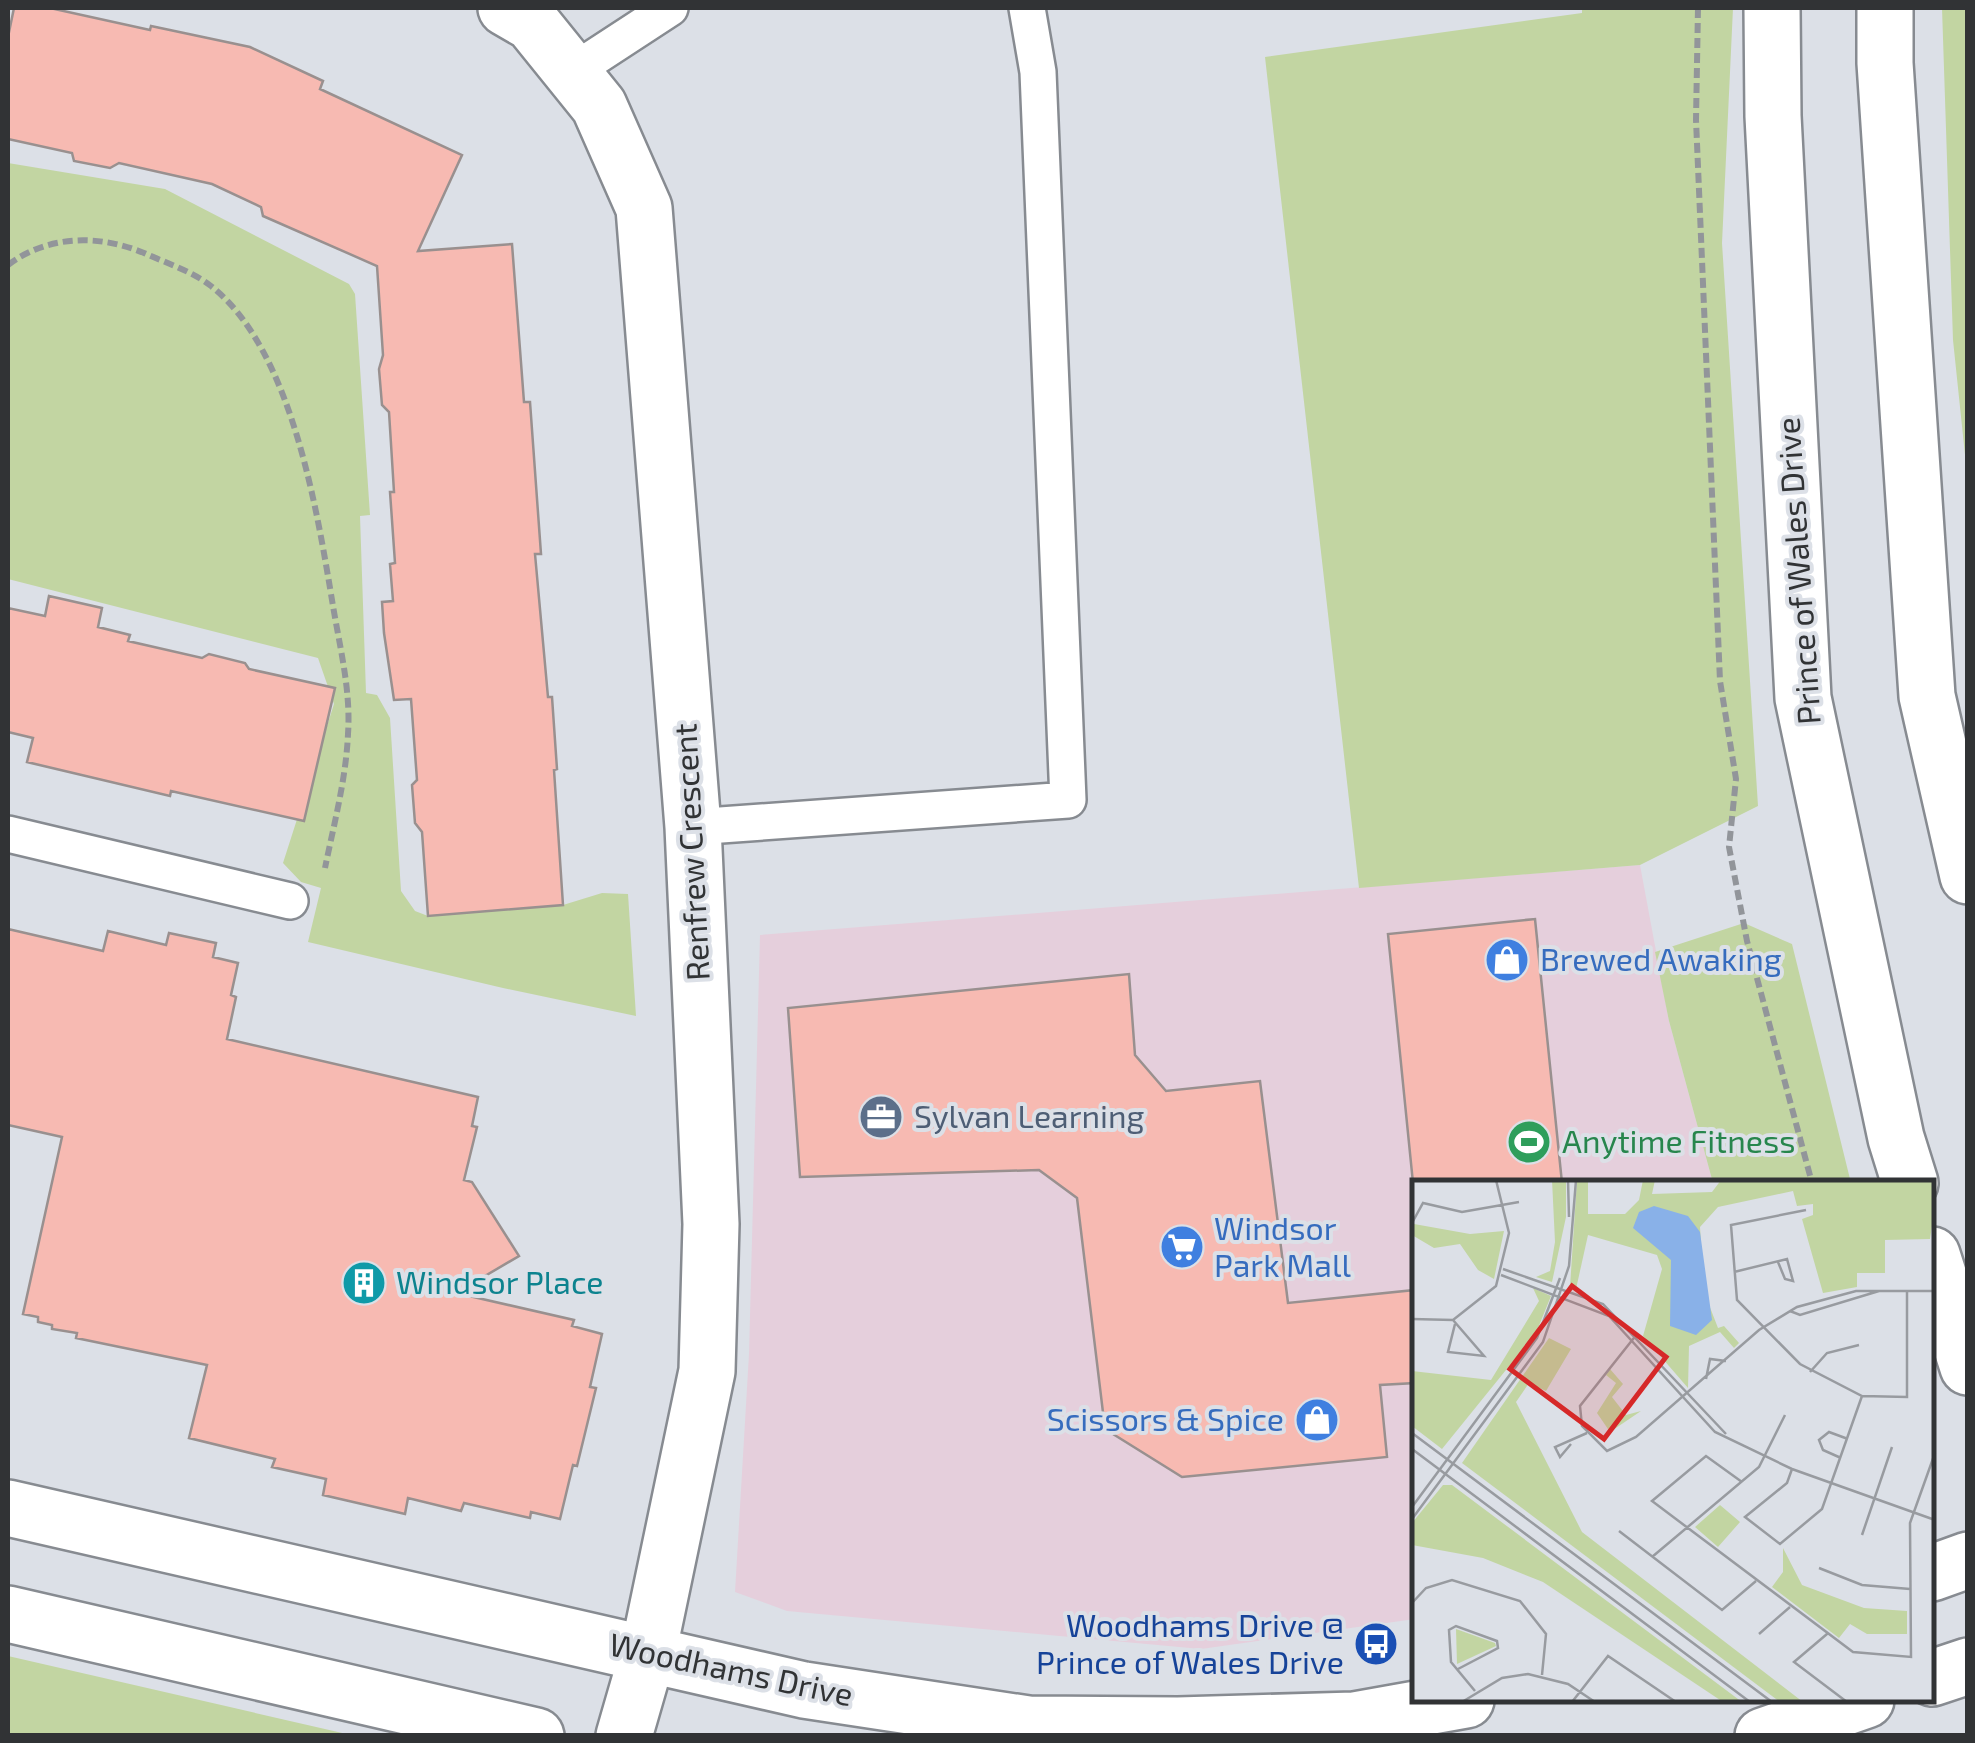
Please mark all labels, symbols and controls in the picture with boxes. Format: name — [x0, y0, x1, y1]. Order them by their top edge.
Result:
street label: Prince of Wales Drive — [1767, 416, 1827, 726]
street label: Renfrew Crescent — [664, 723, 716, 982]
shop icon: Brewed Awaking — [1484, 937, 1530, 983]
place label: Brewed Awaking — [1540, 939, 1782, 977]
office icon: Sylvan Learning — [858, 1094, 904, 1140]
place label: Sylvan Learning — [914, 1096, 1145, 1134]
sports icon: Anytime Fitness — [1506, 1119, 1552, 1165]
place label: Anytime Fitness — [1562, 1121, 1796, 1159]
inset map — [1412, 1180, 1935, 1703]
place label: Windsor Park Mall — [1214, 1208, 1351, 1283]
supermarket icon: Windsor Park Mall — [1159, 1224, 1205, 1270]
building icon: Windsor Place — [341, 1260, 387, 1306]
place label: Windsor Place — [396, 1262, 603, 1300]
shop icon: Scissors & Spice — [1294, 1397, 1340, 1443]
place label: Scissors & Spice — [1047, 1399, 1284, 1437]
place label: Woodhams Drive @ Prince of Wales Drive — [1036, 1605, 1344, 1680]
bus stop icon: Woodhams Drive @ Prince of Wales Drive — [1353, 1621, 1399, 1667]
street label: Woodhams Drive — [606, 1624, 857, 1712]

